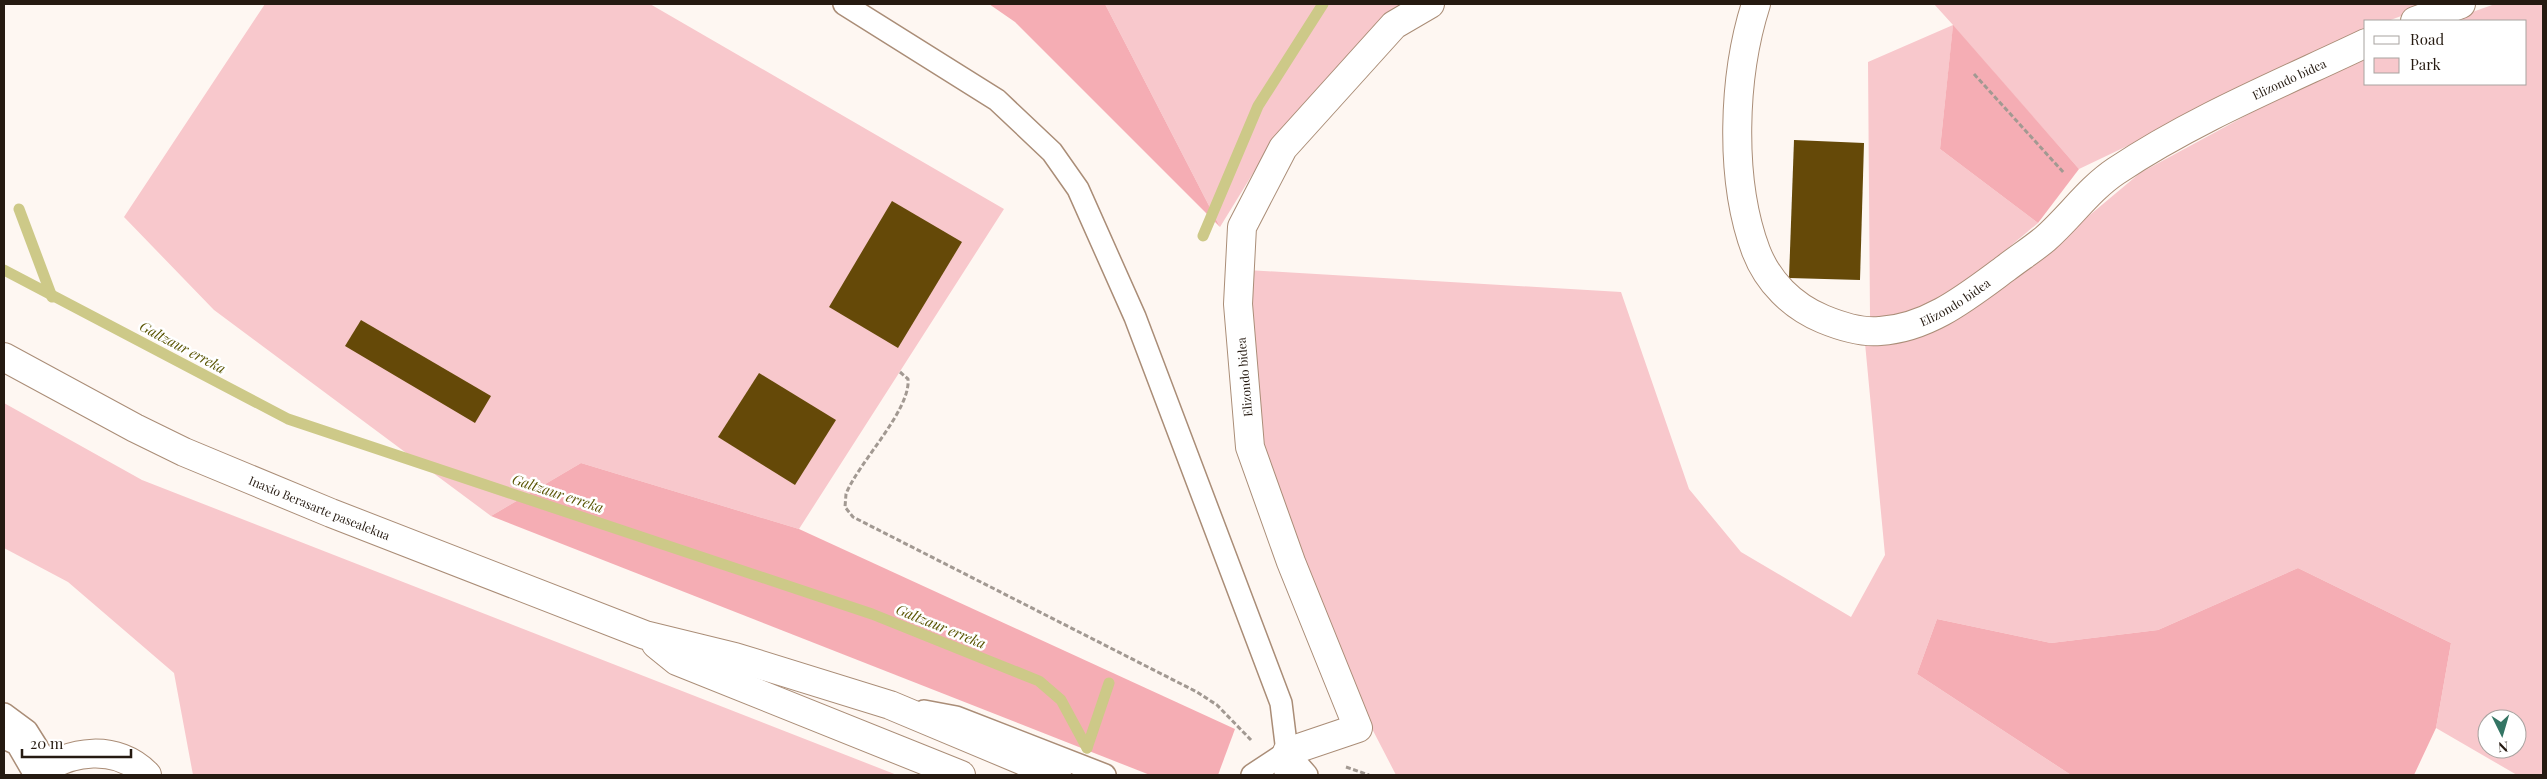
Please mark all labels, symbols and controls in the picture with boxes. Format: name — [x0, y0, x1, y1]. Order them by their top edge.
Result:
legend — [2364, 20, 2527, 85]
text: Road — [2410, 29, 2444, 49]
text: Park — [2410, 54, 2442, 74]
street label: Elizondo bidea — [2249, 55, 2329, 103]
street label: Elizondo bidea — [1917, 275, 1993, 329]
water label: Galtzaur erreka — [137, 316, 229, 378]
street label: Elizondo bidea — [1233, 337, 1255, 417]
water label: Galtzaur erreka — [510, 469, 606, 517]
street label: Inaxio Berasarte pasealekua — [247, 472, 392, 543]
water label: Galtzaur erreka — [893, 599, 989, 653]
north arrow — [2477, 709, 2527, 759]
scale bar — [22, 726, 131, 758]
text: 20 m — [30, 733, 64, 753]
text: N — [2497, 738, 2509, 757]

